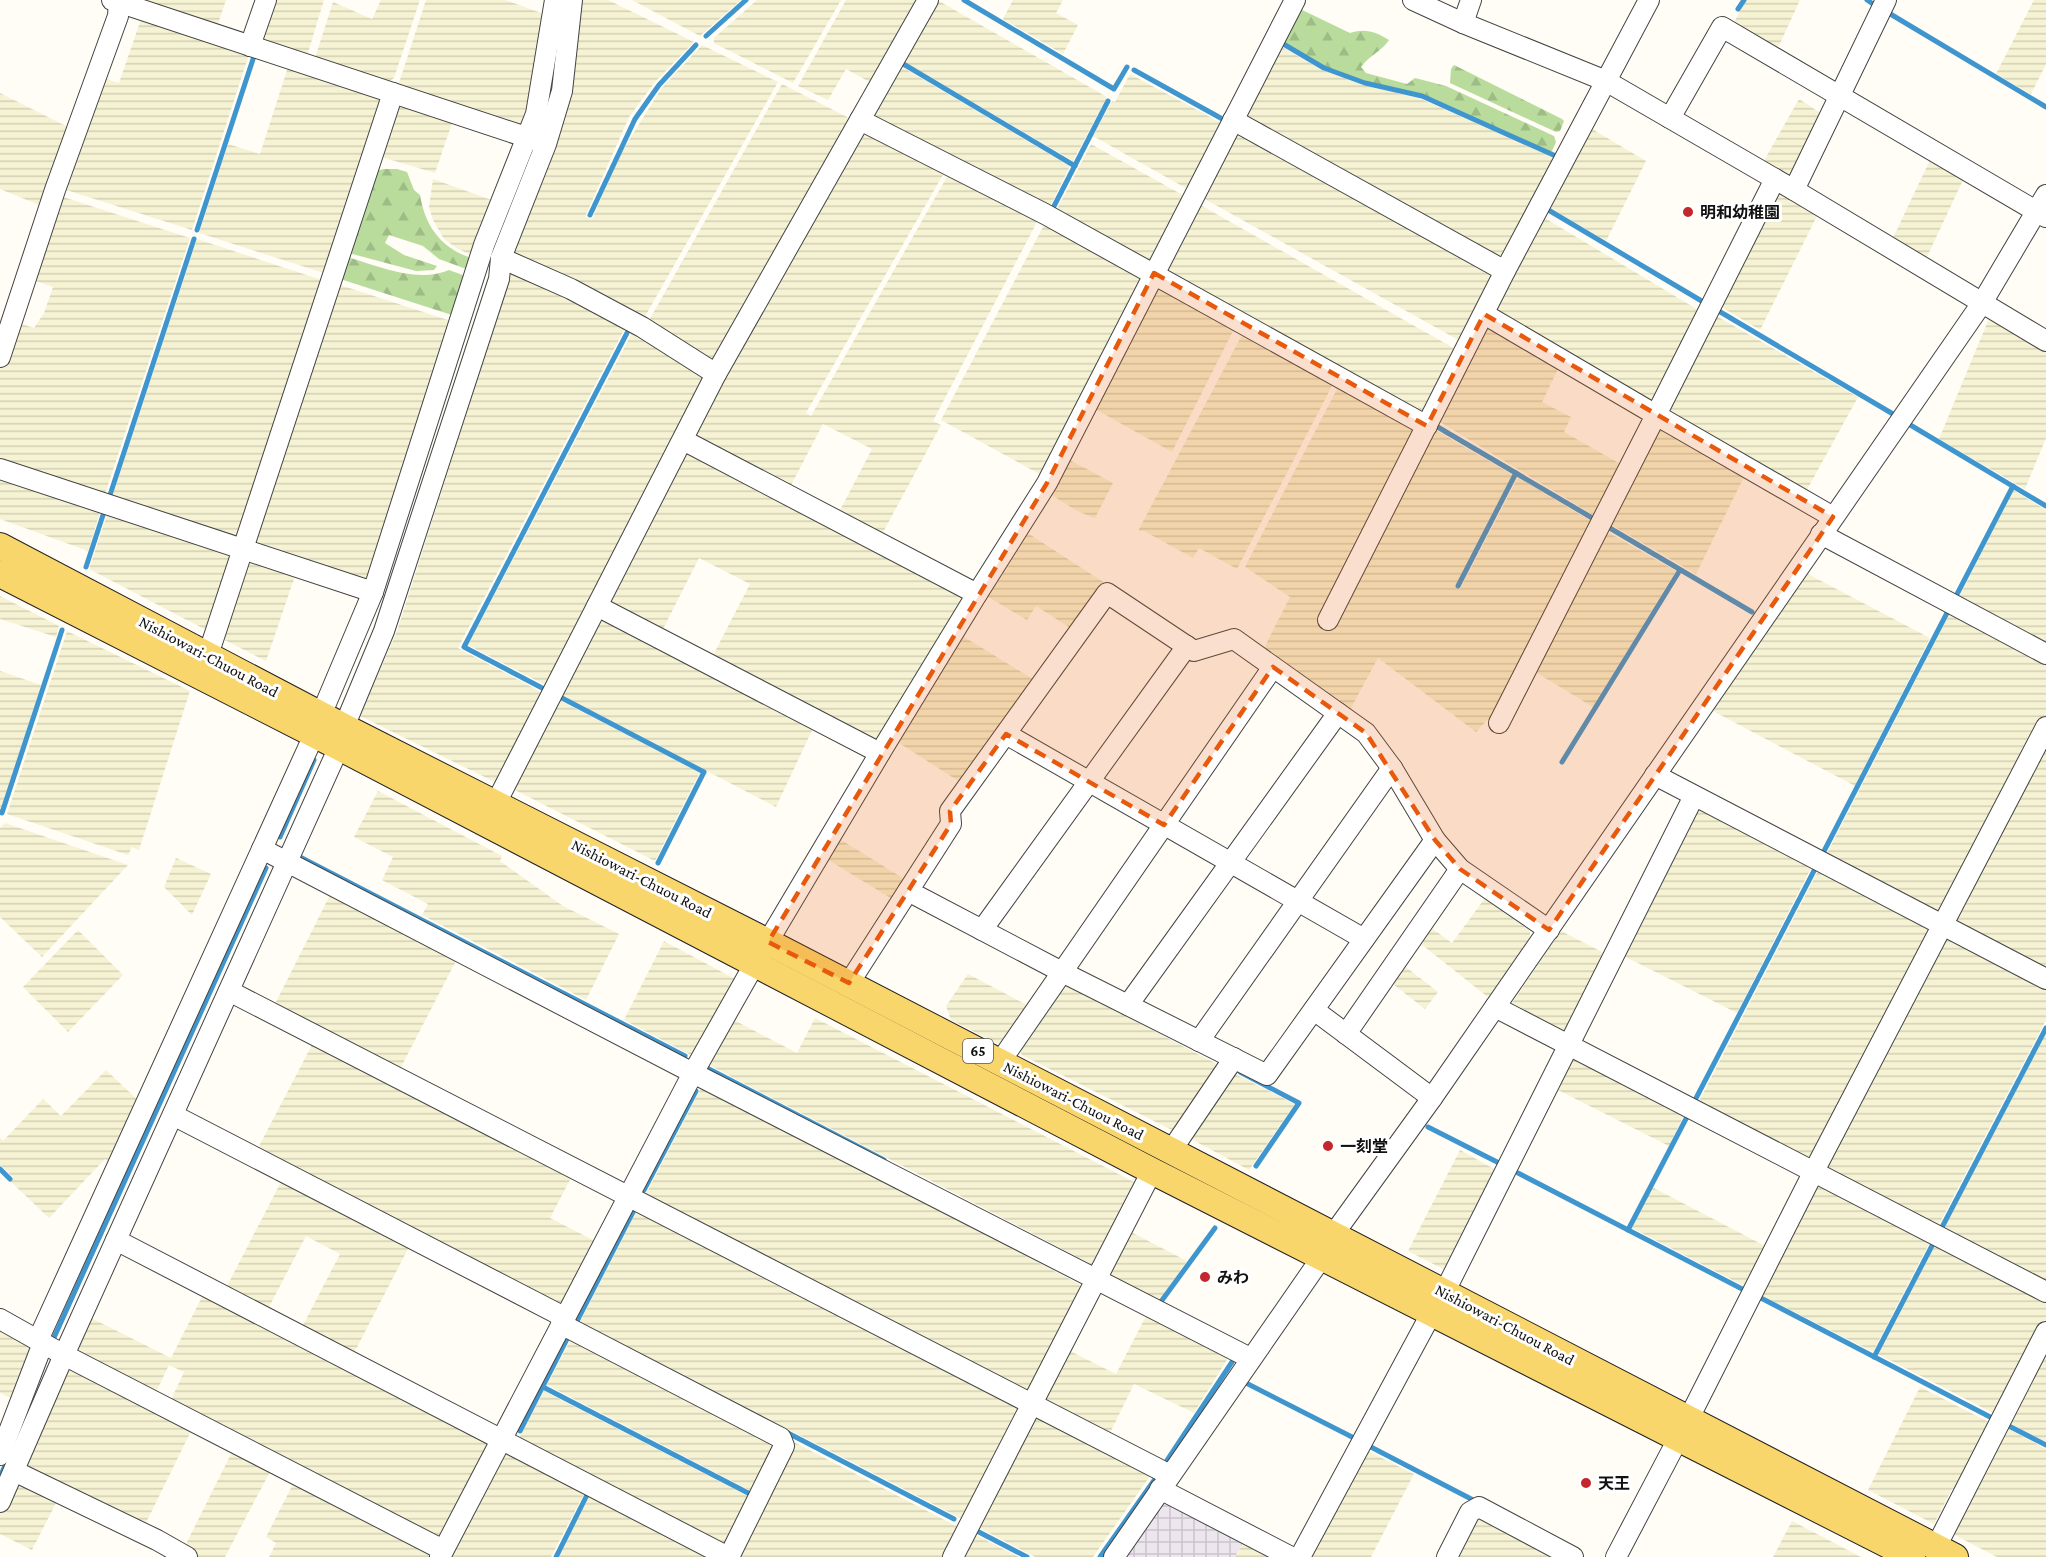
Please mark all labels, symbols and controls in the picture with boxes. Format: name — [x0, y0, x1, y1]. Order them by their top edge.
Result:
place label: 明和幼稚園 — [1700, 204, 1780, 221]
marker: 明和幼稚園 — [1681, 205, 1695, 219]
street label: Nishiowari-Chuou Road — [136, 613, 282, 701]
street label: Nishiowari-Chuou Road — [569, 836, 715, 921]
road number: 65 — [963, 1039, 993, 1063]
street label: Nishiowari-Chuou Road — [1001, 1058, 1147, 1143]
place label: 一刻堂 — [1340, 1138, 1388, 1155]
marker: 一刻堂 — [1321, 1139, 1335, 1153]
place label: みわ — [1217, 1269, 1249, 1286]
marker: みわ — [1198, 1270, 1212, 1284]
street label: Nishiowari-Chuou Road — [1432, 1281, 1578, 1369]
place label: 天王 — [1598, 1475, 1630, 1492]
marker: 天王 — [1579, 1476, 1593, 1490]

